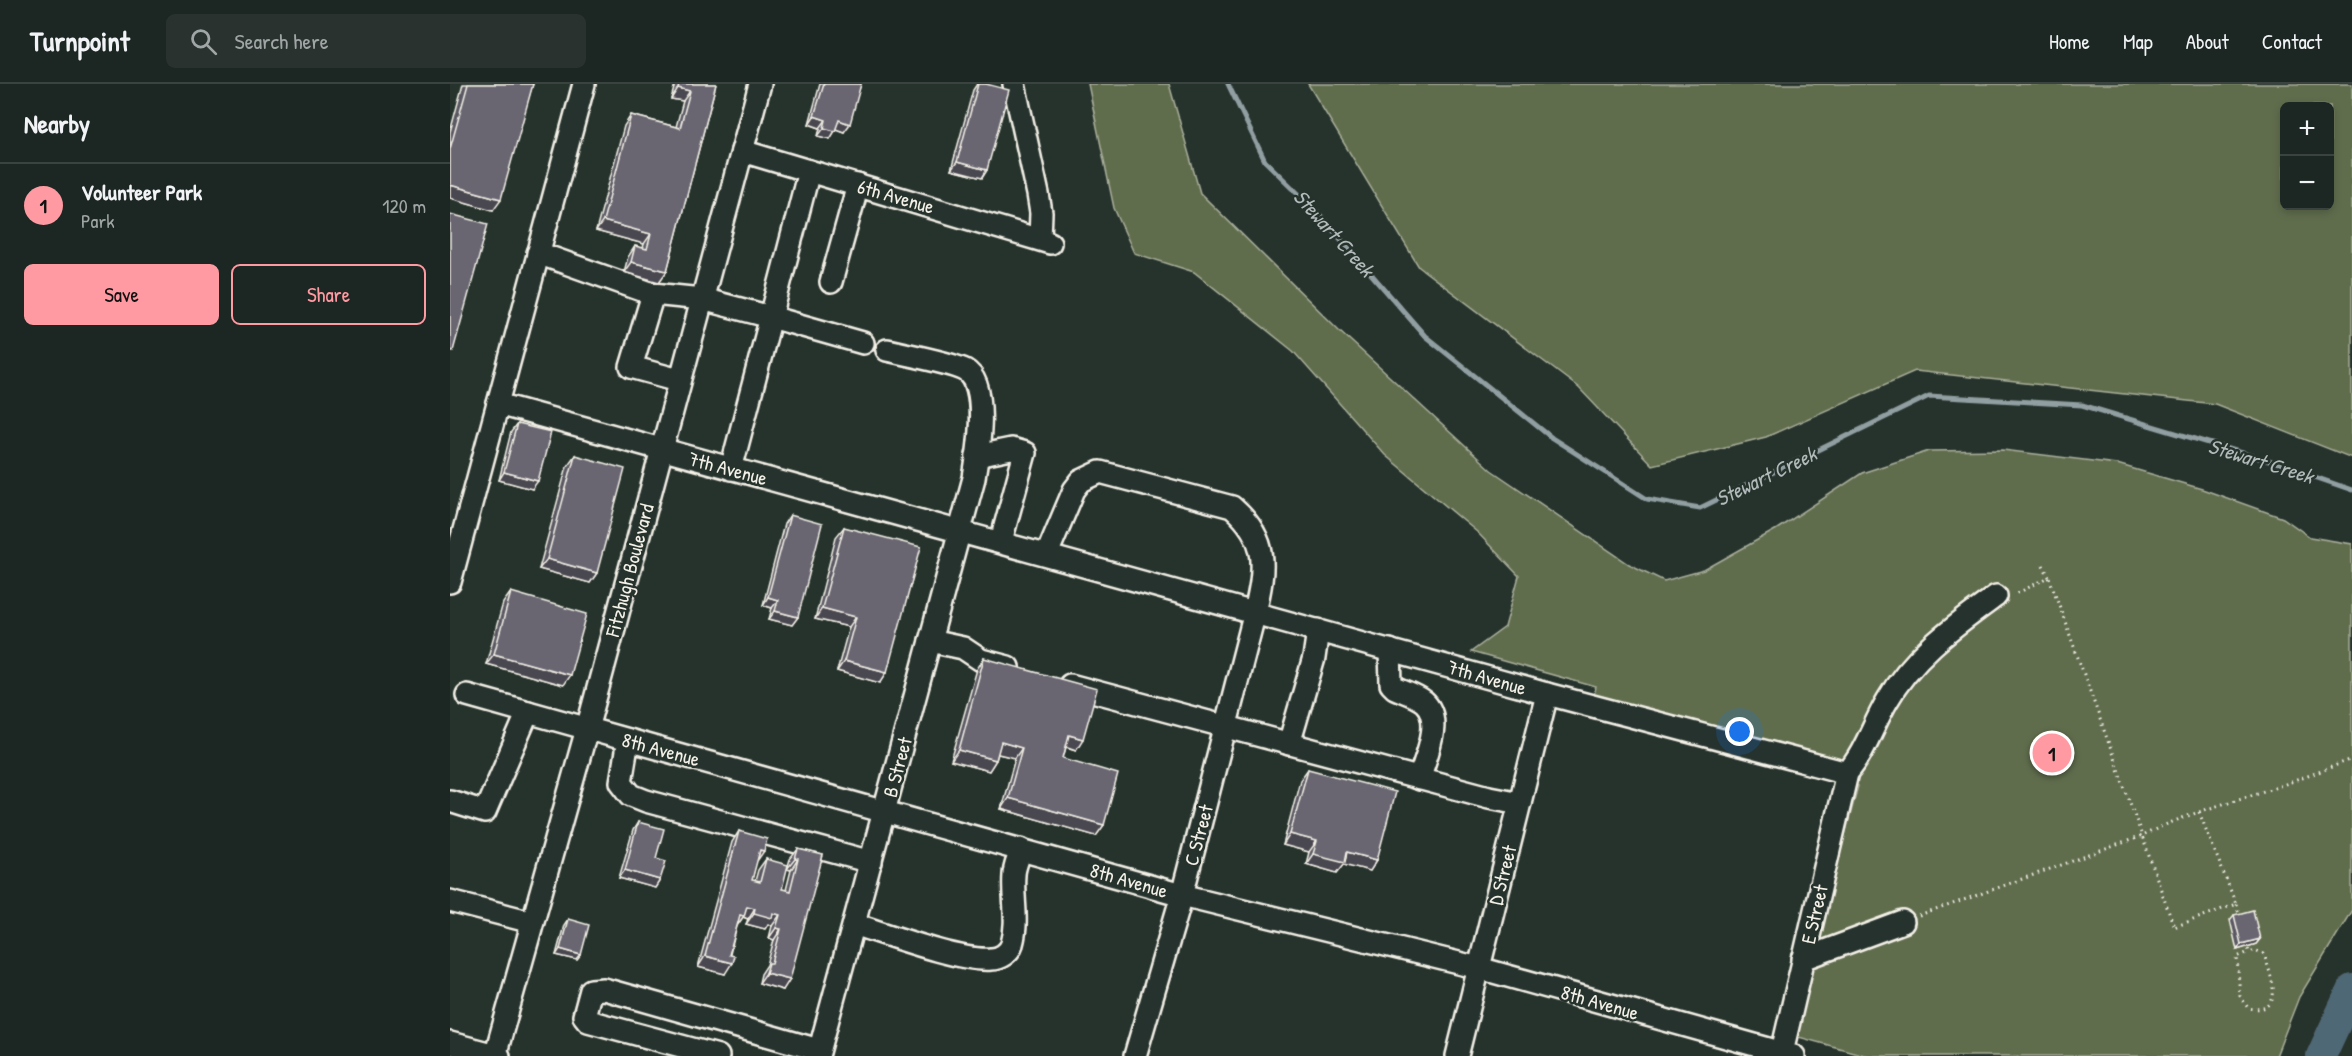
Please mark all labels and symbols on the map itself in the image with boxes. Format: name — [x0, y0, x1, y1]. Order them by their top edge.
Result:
street label: 6th Avenue — [855, 172, 938, 220]
water label: Stewart Creek — [1287, 183, 1383, 285]
water label: Stewart Creek — [2205, 431, 2319, 491]
water label: Stewart Creek — [1711, 438, 1823, 513]
street label: 7th Avenue — [686, 445, 770, 491]
street label: Fitzhugh Boulevard — [598, 500, 660, 640]
street label: 7th Avenue — [1445, 653, 1529, 701]
your location — [1725, 717, 1754, 746]
street label: 8th Avenue — [619, 726, 703, 772]
pin: 1 — [2032, 730, 2072, 776]
street label: B Street — [876, 733, 918, 800]
street label: C Street — [1177, 800, 1219, 868]
street label: D Street — [1482, 841, 1523, 908]
street label: 8th Avenue — [1087, 856, 1171, 904]
street label: E Street — [1794, 881, 1834, 946]
street label: 8th Avenue — [1558, 978, 1642, 1026]

